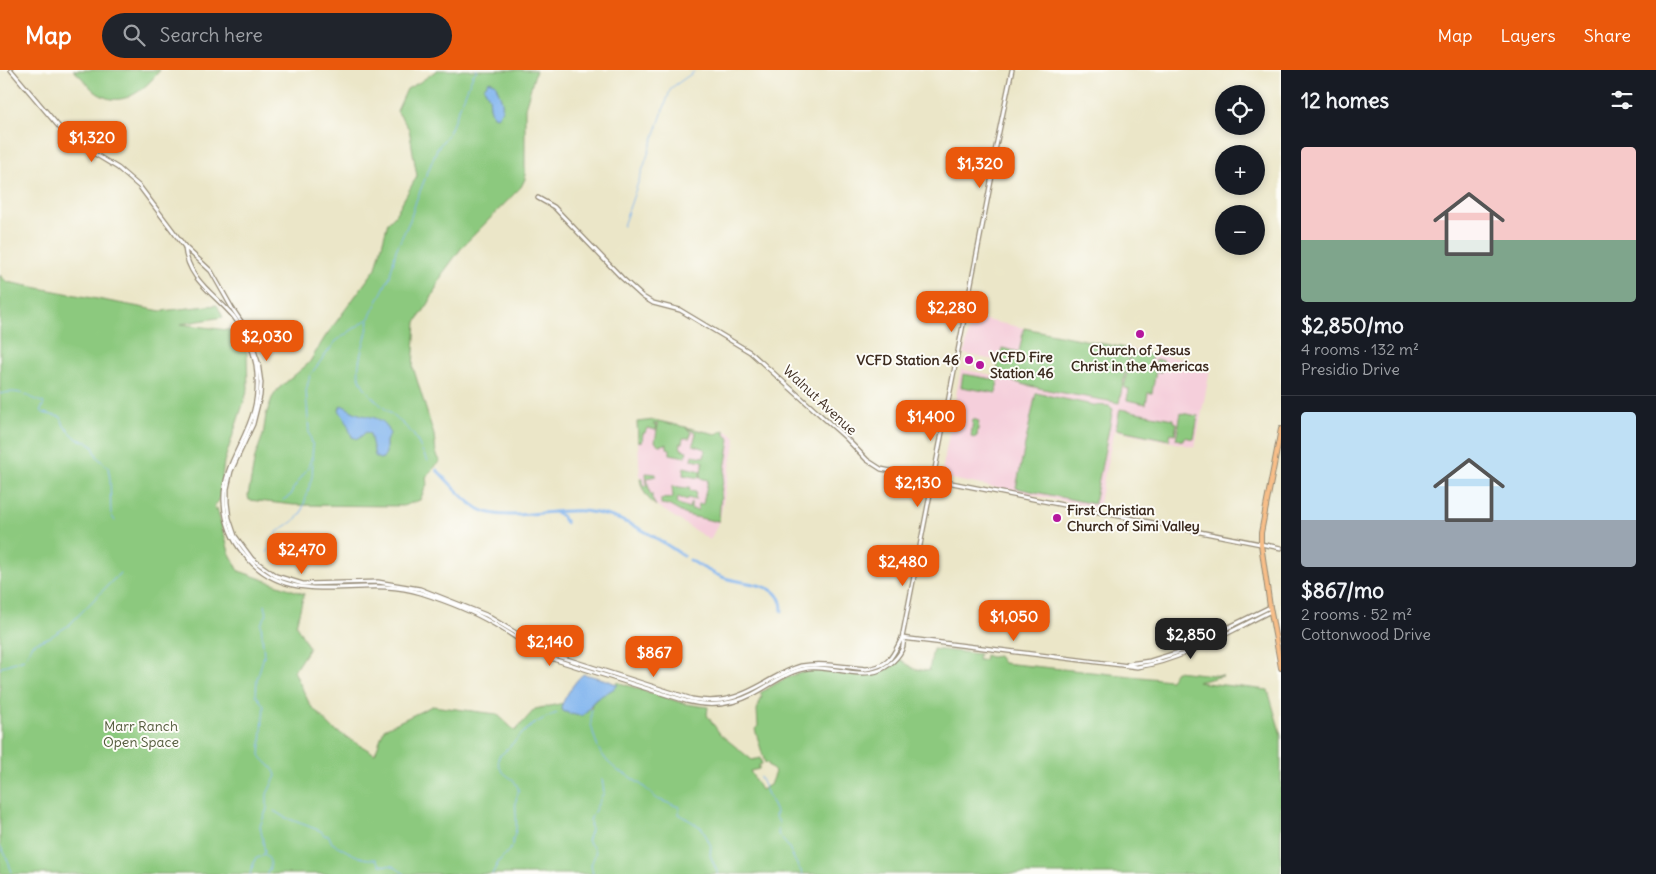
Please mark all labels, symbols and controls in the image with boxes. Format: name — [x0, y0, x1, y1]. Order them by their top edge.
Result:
search box — [102, 13, 452, 58]
text: Map — [25, 20, 72, 50]
icon: search — [120, 21, 148, 49]
text: Search here — [160, 23, 263, 47]
text: Map — [1437, 24, 1472, 47]
text: Layers — [1500, 24, 1556, 47]
text: Share — [1584, 24, 1631, 47]
map controls — [1215, 85, 1265, 255]
button: locate — [1215, 85, 1265, 135]
icon: filters — [1608, 86, 1636, 114]
text: 12 homes — [1301, 87, 1389, 114]
pin: $1,320 — [51, 121, 133, 163]
text: $1,320 — [69, 127, 115, 147]
button: + — [1215, 145, 1265, 195]
pin: $1,320 — [939, 146, 1021, 189]
text: $1,320 — [957, 153, 1003, 173]
icon: home — [1424, 179, 1514, 269]
button: − — [1215, 205, 1265, 255]
pin: $2,280 — [911, 290, 993, 333]
text: $2,280 — [927, 297, 977, 317]
text: $2,850/mo — [1301, 312, 1404, 339]
pin: $2,030 — [226, 320, 308, 362]
text: $2,030 — [241, 326, 293, 346]
marker: Church of Jesus Christ in the Americas — [1134, 328, 1146, 340]
text: 4 rooms · 132 m² — [1301, 339, 1419, 359]
place label: Church of Jesus Christ in the Americas — [1071, 341, 1210, 375]
place label: VCFD Fire Station 46 — [990, 348, 1054, 382]
place label: VCFD Station 46 — [856, 351, 959, 369]
marker: VCFD Station 46 — [963, 354, 975, 366]
marker: VCFD Fire Station 46 — [974, 359, 986, 371]
text: Presidio Drive — [1301, 359, 1400, 379]
street label: Walnut Avenue — [779, 361, 861, 439]
pin: $1,400 — [890, 400, 972, 442]
text: $1,400 — [907, 406, 955, 426]
icon: home — [1424, 445, 1514, 535]
pin: $2,130 — [877, 466, 959, 508]
text: $2,130 — [895, 472, 941, 492]
place label: First Christian Church of Simi Valley — [1067, 501, 1200, 535]
marker: First Christian Church of Simi Valley — [1051, 512, 1063, 524]
pin: $2,470 — [261, 532, 343, 575]
text: $2,470 — [278, 539, 326, 559]
pin: $2,480 — [862, 544, 944, 587]
text: $2,480 — [878, 551, 928, 571]
text: $867/mo — [1301, 577, 1384, 604]
pin: $1,050 — [973, 600, 1055, 642]
text: 2 rooms · 52 m² — [1301, 604, 1412, 624]
text: $1,050 — [990, 606, 1038, 626]
pin: $2,850 — [1150, 618, 1232, 660]
pin: $2,140 — [509, 624, 591, 667]
text: $2,850 — [1166, 624, 1216, 644]
text: Cottonwood Drive — [1301, 624, 1431, 644]
text: $2,140 — [527, 631, 573, 651]
pin: $867 — [624, 636, 684, 678]
text: $867 — [636, 642, 672, 662]
park label: Marr Ranch Open Space — [103, 717, 179, 751]

